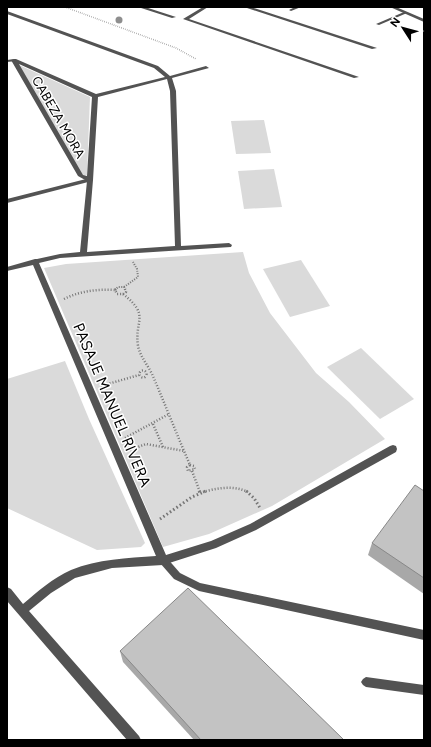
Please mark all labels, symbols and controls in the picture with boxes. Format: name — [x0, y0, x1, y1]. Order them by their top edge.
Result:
north arrow — [383, 8, 423, 48]
text: N — [388, 15, 403, 30]
street label: CABEZA MORA — [29, 74, 88, 161]
street label: PASAJE MANUEL RIVERA — [69, 320, 155, 490]

